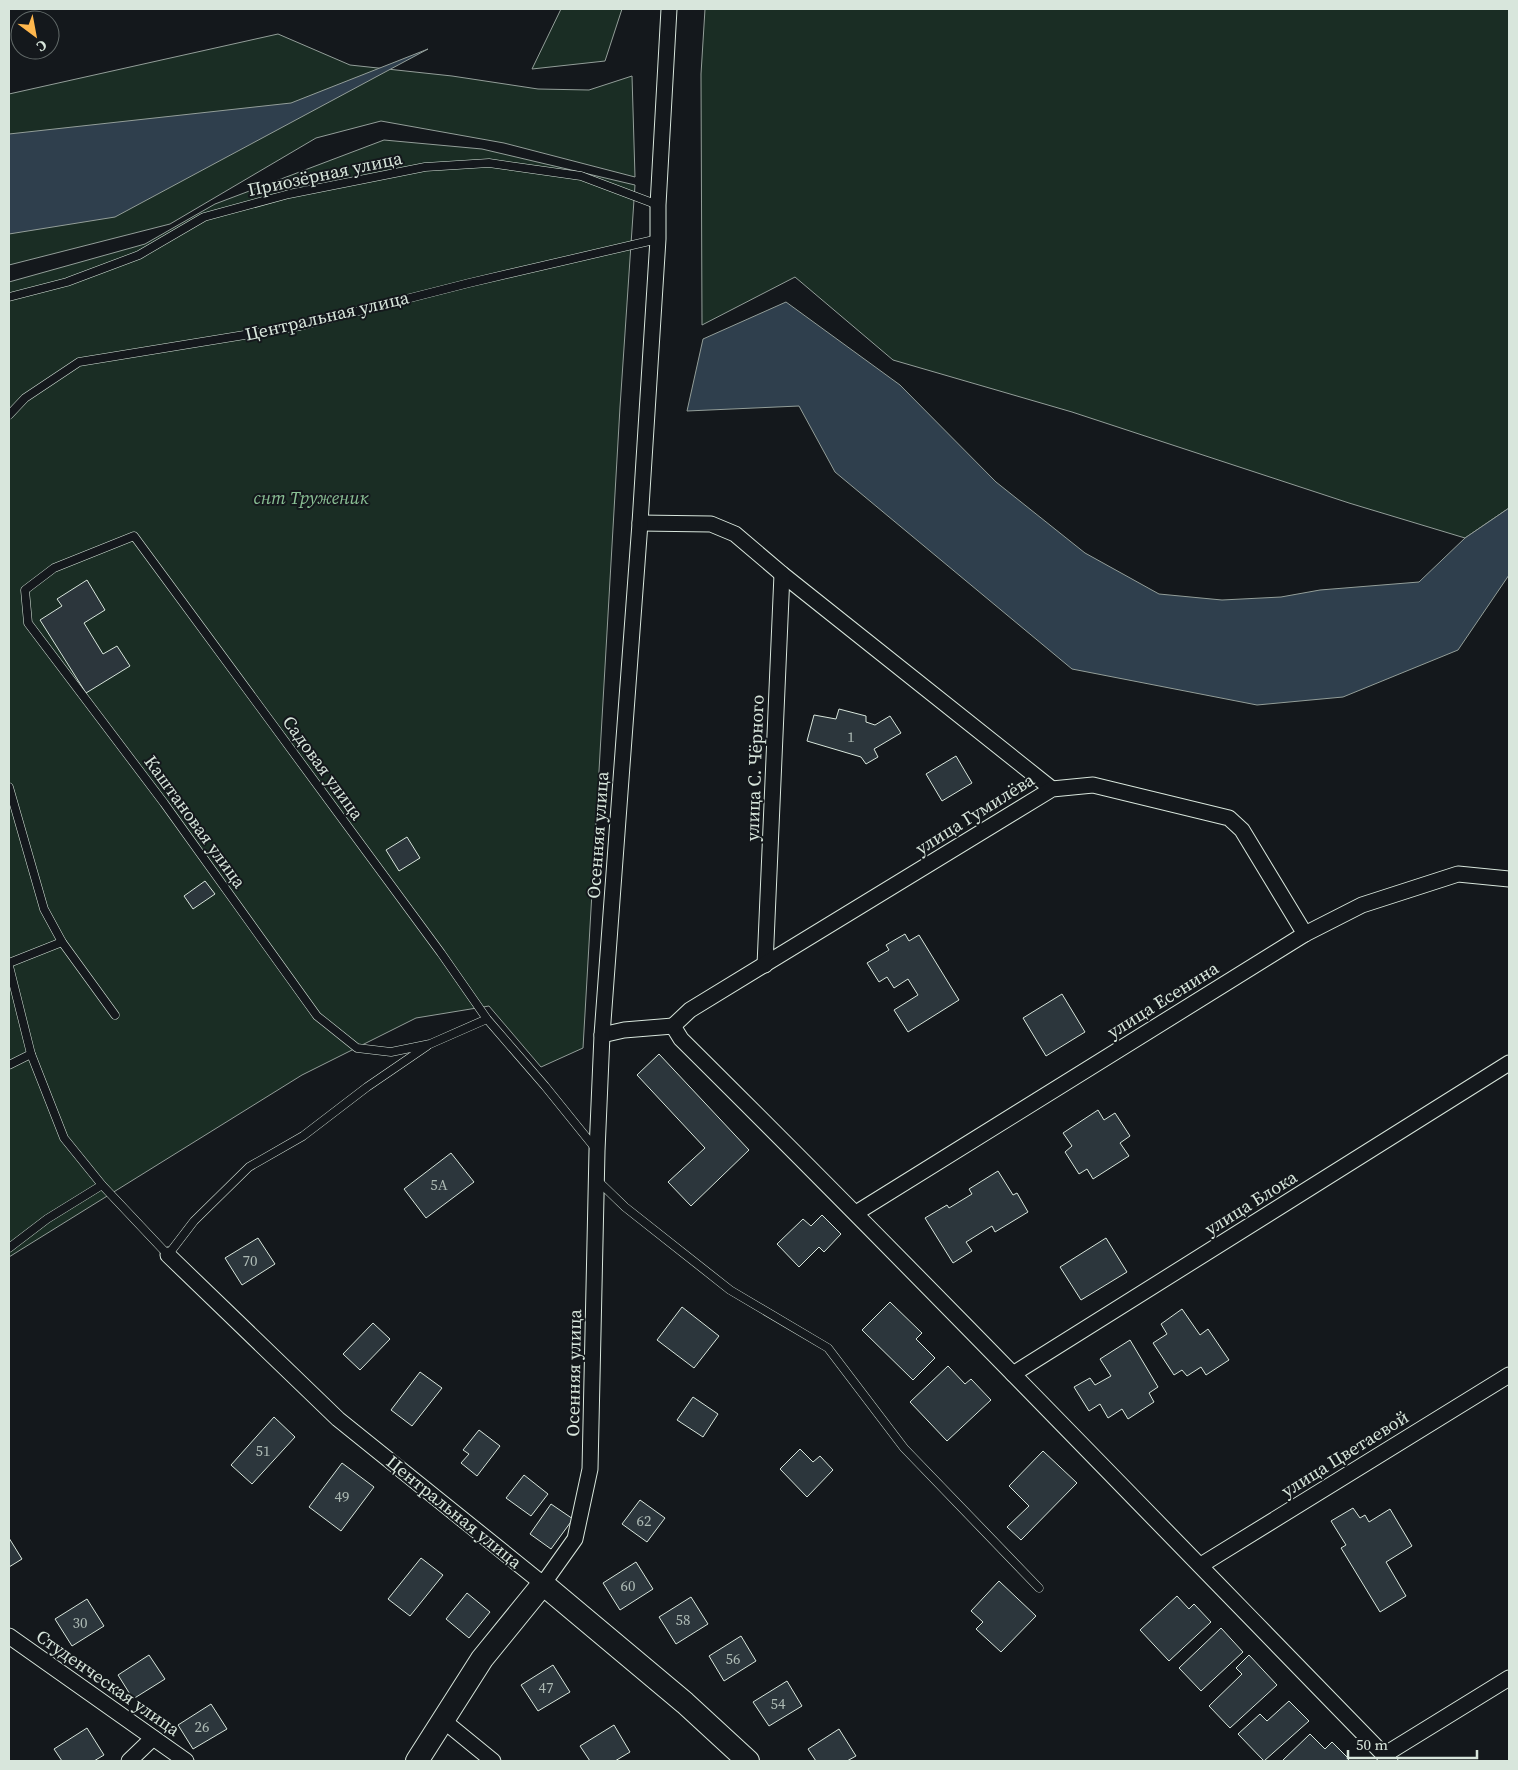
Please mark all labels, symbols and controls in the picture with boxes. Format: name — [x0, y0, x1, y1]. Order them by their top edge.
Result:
north arrow — [10, 10, 60, 60]
text: С — [33, 35, 51, 57]
street label: Приозёрная улица — [245, 145, 405, 202]
street label: Центральная улица — [242, 284, 412, 347]
park label: снт Труженик — [253, 485, 369, 510]
street label: улица С. Чёрного — [739, 694, 770, 842]
street label: Садовая улица — [277, 710, 370, 826]
house number: 1 — [847, 726, 855, 747]
street label: Каштановая улица — [139, 750, 253, 894]
street label: улица Гумилёва — [910, 766, 1040, 860]
street label: Осенняя улица — [581, 770, 614, 899]
street label: улица Есенина — [1102, 955, 1224, 1044]
street label: улица Блока — [1200, 1164, 1302, 1241]
house number: 5А — [430, 1174, 448, 1195]
house number: 70 — [242, 1250, 258, 1271]
street label: Осенняя улица — [560, 1308, 587, 1437]
street label: улица Цветаевой — [1276, 1404, 1413, 1503]
house number: 51 — [255, 1440, 271, 1461]
street label: Центральная улица — [381, 1449, 528, 1575]
house number: 49 — [334, 1486, 350, 1507]
house number: 62 — [636, 1510, 652, 1531]
house number: 60 — [620, 1575, 636, 1596]
house number: 58 — [675, 1609, 691, 1630]
house number: 30 — [72, 1612, 88, 1633]
street label: Студенческая улица — [31, 1623, 186, 1742]
house number: 56 — [725, 1648, 741, 1669]
house number: 47 — [538, 1677, 554, 1698]
house number: 54 — [770, 1693, 786, 1714]
house number: 26 — [194, 1716, 210, 1737]
scale bar — [1348, 1728, 1477, 1760]
text: 50 m — [1356, 1734, 1388, 1755]

